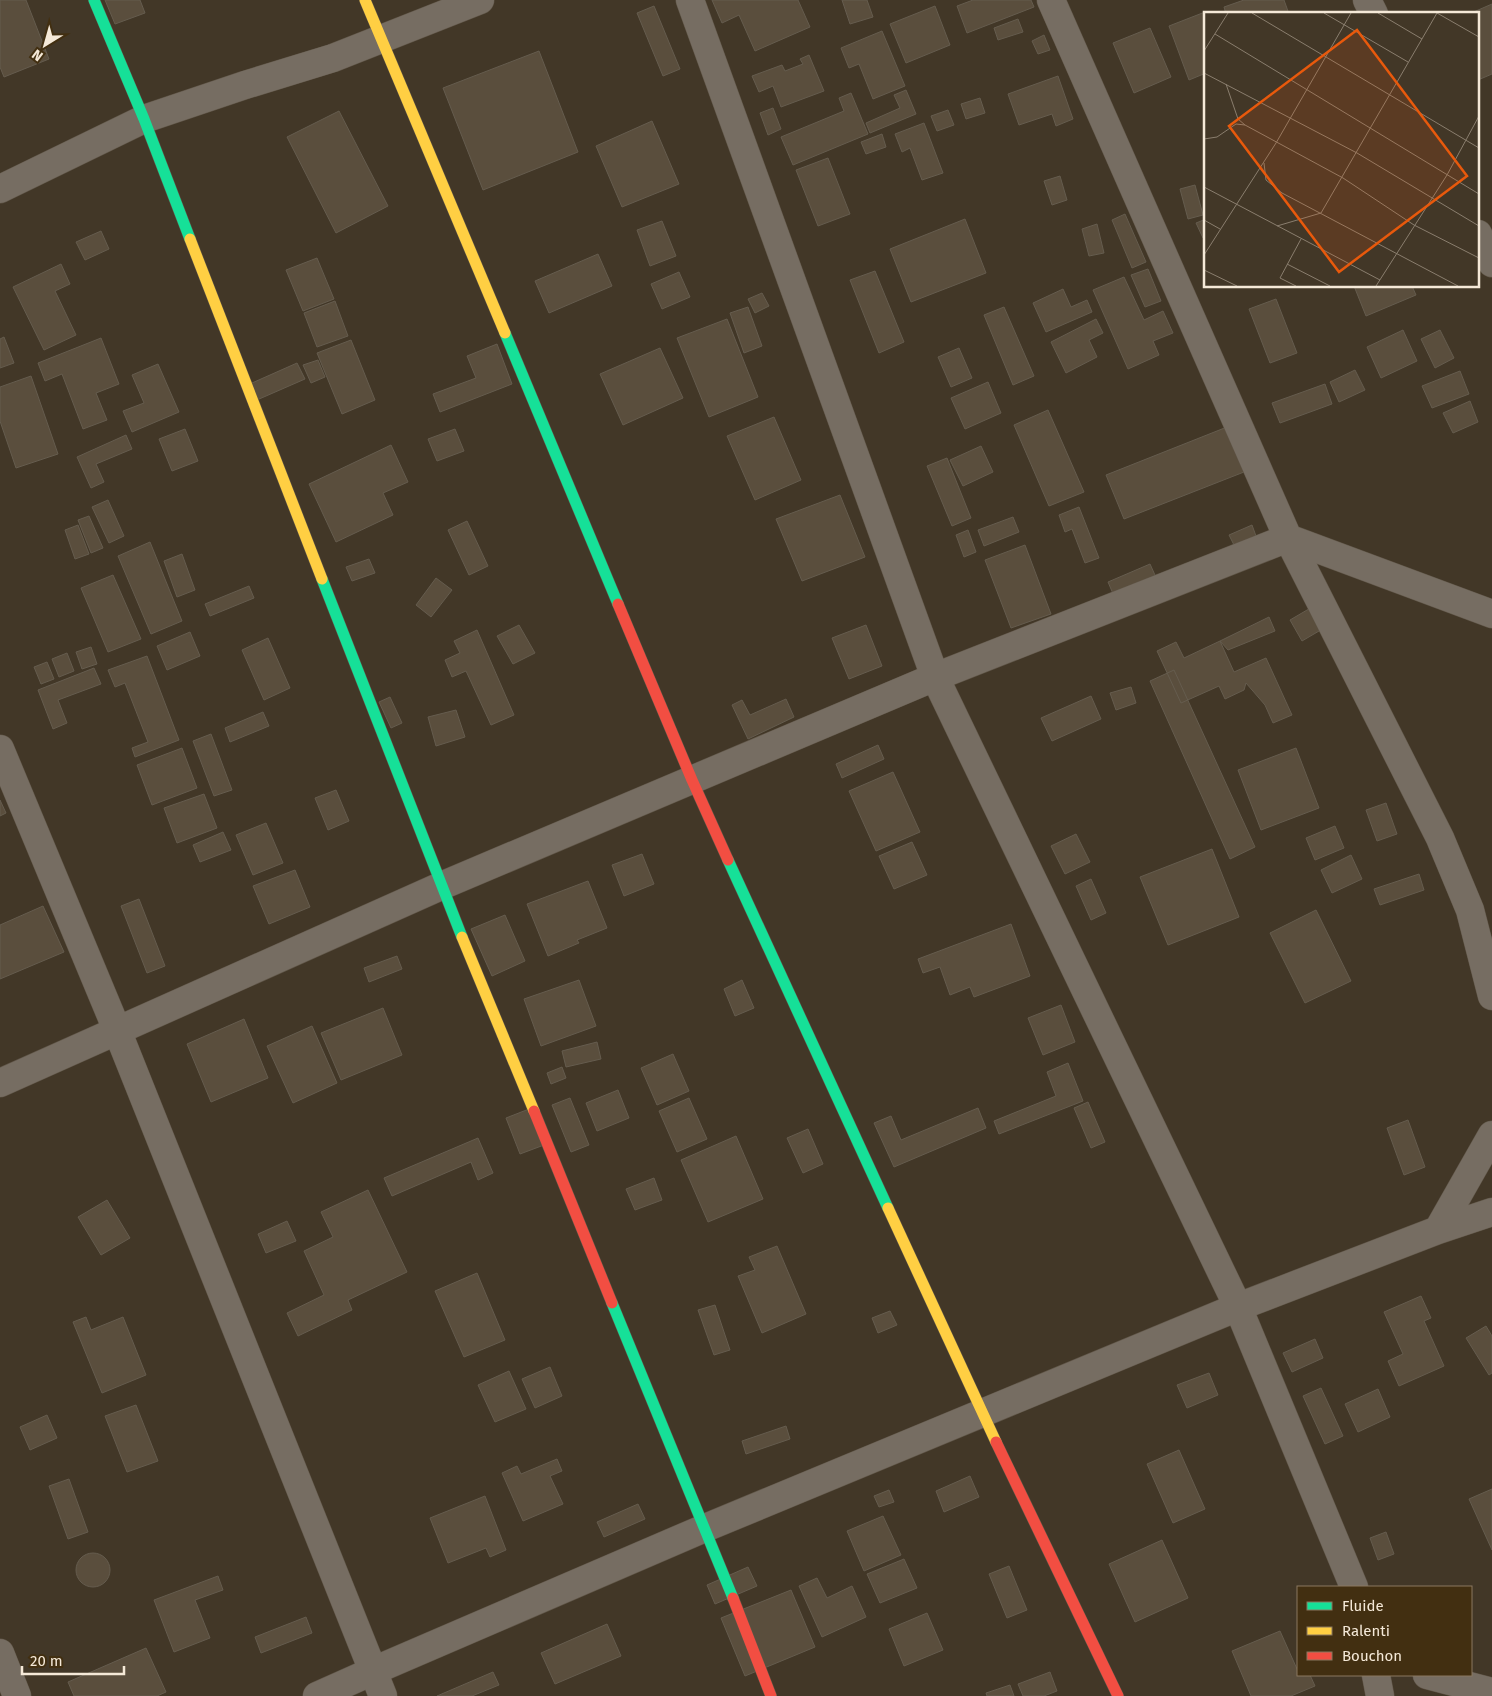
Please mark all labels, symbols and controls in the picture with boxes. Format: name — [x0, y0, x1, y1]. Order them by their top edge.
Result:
inset map — [1204, 12, 1480, 288]
north arrow — [20, 20, 70, 70]
text: N — [29, 45, 46, 65]
legend — [1297, 1586, 1472, 1676]
text: Fluide — [1342, 1597, 1384, 1615]
text: Ralenti — [1342, 1622, 1390, 1640]
scale bar — [22, 1644, 125, 1676]
text: Bouchon — [1342, 1647, 1402, 1665]
text: 20 m — [30, 1652, 63, 1670]

